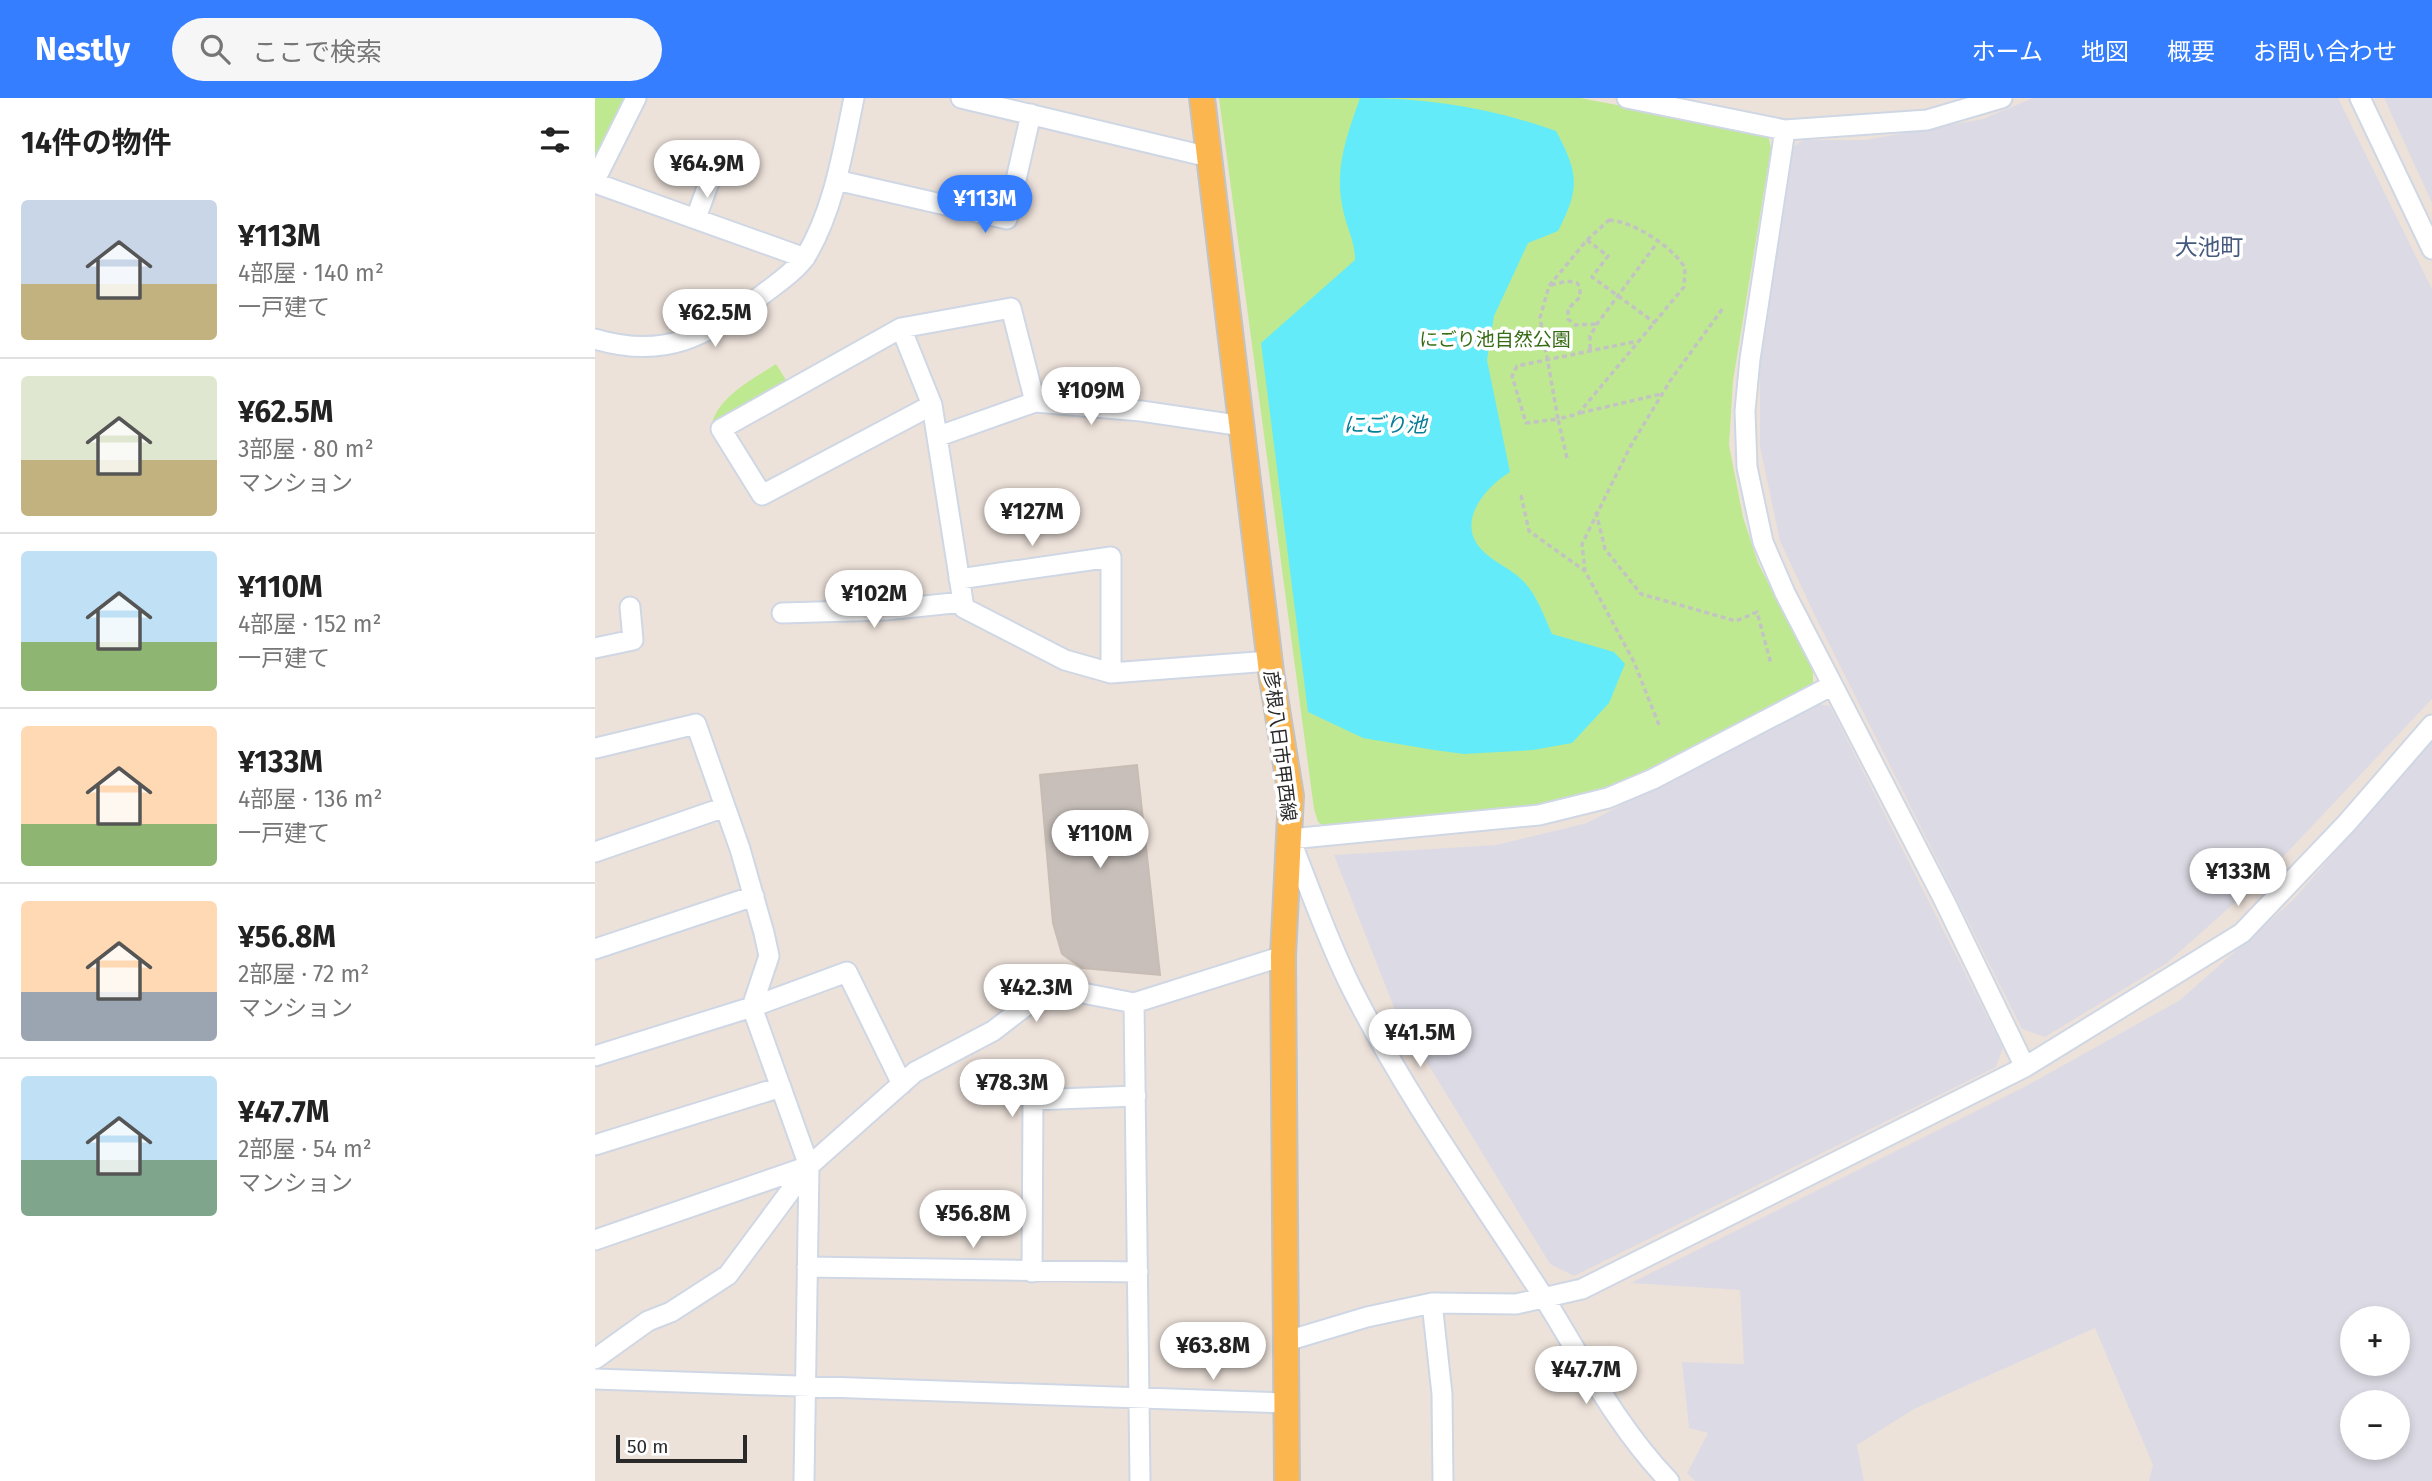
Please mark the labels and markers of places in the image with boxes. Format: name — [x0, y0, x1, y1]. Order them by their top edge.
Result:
pin: ¥64.9M — [650, 140, 764, 200]
pin: ¥113M — [936, 176, 1034, 235]
pin: ¥62.5M — [658, 289, 772, 349]
pin: ¥109M — [1042, 368, 1140, 427]
pin: ¥127M — [983, 489, 1081, 548]
pin: ¥102M — [825, 570, 923, 630]
pin: ¥110M — [1051, 810, 1149, 870]
pin: ¥133M — [2189, 848, 2287, 908]
pin: ¥42.3M — [979, 964, 1093, 1024]
pin: ¥41.5M — [1363, 1010, 1477, 1069]
pin: ¥78.3M — [955, 1060, 1069, 1119]
pin: ¥56.8M — [916, 1190, 1030, 1250]
pin: ¥63.8M — [1156, 1322, 1270, 1382]
pin: ¥47.7M — [1529, 1346, 1643, 1406]

